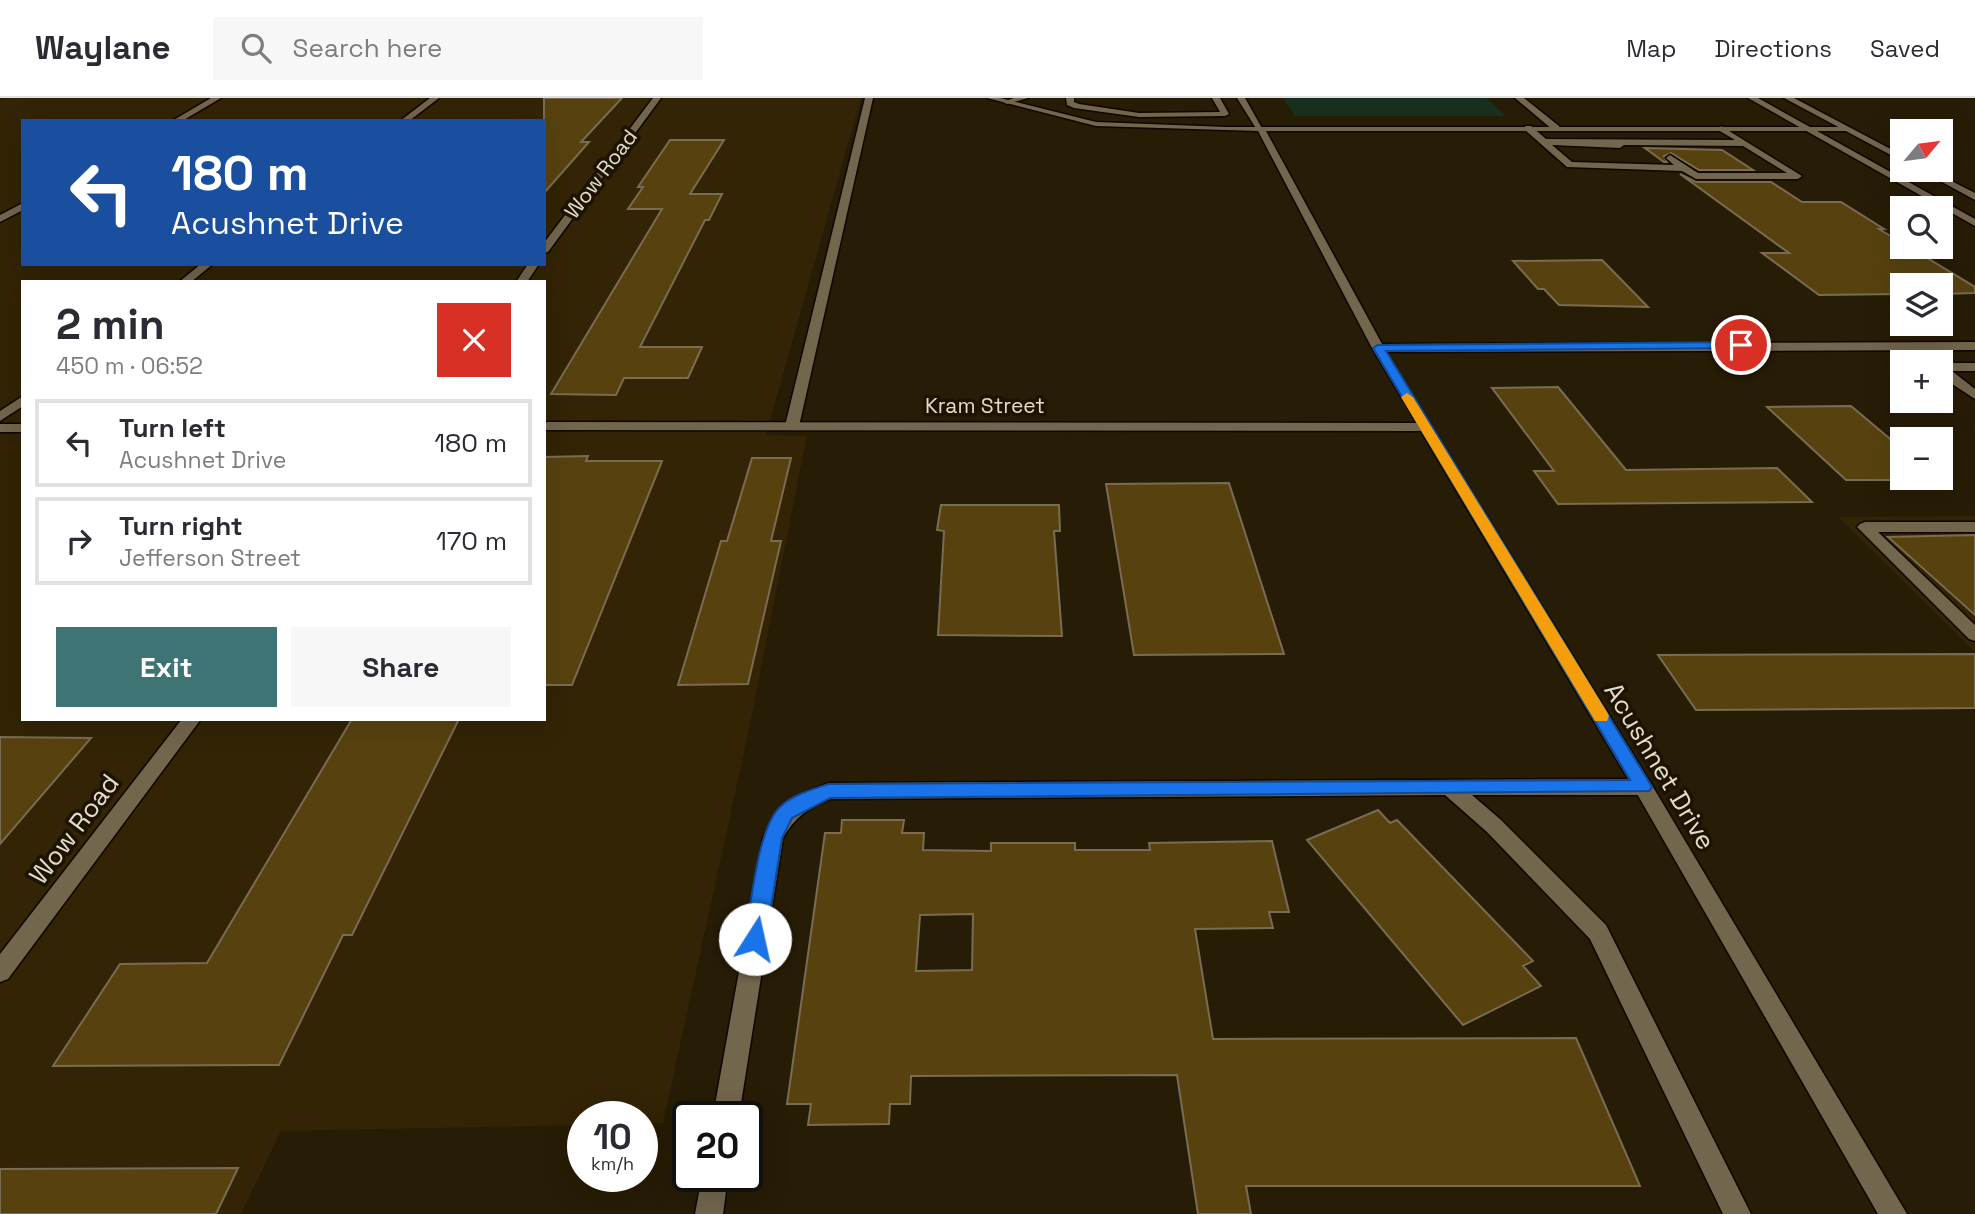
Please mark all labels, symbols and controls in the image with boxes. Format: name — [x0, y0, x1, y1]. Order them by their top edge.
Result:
search box — [213, 17, 703, 80]
text: Waylane — [35, 27, 171, 69]
icon: search — [237, 29, 275, 67]
text: Search here — [293, 31, 442, 65]
text: Map — [1626, 33, 1676, 64]
text: Directions — [1714, 33, 1832, 64]
text: Saved — [1870, 33, 1940, 64]
north arrow — [1890, 119, 1953, 182]
map controls — [1890, 119, 1953, 490]
street label: Wow Road — [558, 124, 643, 224]
text: 180 m — [171, 142, 309, 204]
icon: left — [56, 147, 147, 238]
button: search — [1890, 196, 1953, 259]
text: Acushnet Drive — [171, 203, 404, 243]
button: layers — [1890, 273, 1953, 336]
text: 2 min — [56, 298, 165, 351]
button: close — [437, 303, 511, 377]
pin — [1711, 315, 1771, 375]
icon: arrive — [1722, 326, 1760, 364]
button: + — [1890, 350, 1953, 413]
text: 450 m · 06:52 — [56, 351, 203, 381]
street label: Kram Street — [925, 392, 1045, 419]
text: Turn left — [119, 411, 226, 445]
icon: left — [60, 424, 98, 462]
text: 180 m — [434, 426, 507, 460]
button: − — [1890, 427, 1953, 490]
text: Acushnet Drive — [119, 445, 286, 475]
text: Turn right — [119, 509, 243, 543]
icon: right — [60, 522, 98, 560]
text: 170 m — [436, 524, 507, 558]
text: Jefferson Street — [119, 543, 301, 573]
button: Exit — [56, 627, 277, 707]
button: Share — [291, 627, 511, 707]
street label: Acushnet Drive — [1597, 676, 1723, 856]
street label: Wow Road — [21, 767, 127, 891]
position arrow — [718, 902, 792, 976]
speed limit sign: 20 — [672, 1101, 763, 1192]
text: 10 — [593, 1115, 632, 1159]
text: km/h — [591, 1152, 634, 1175]

